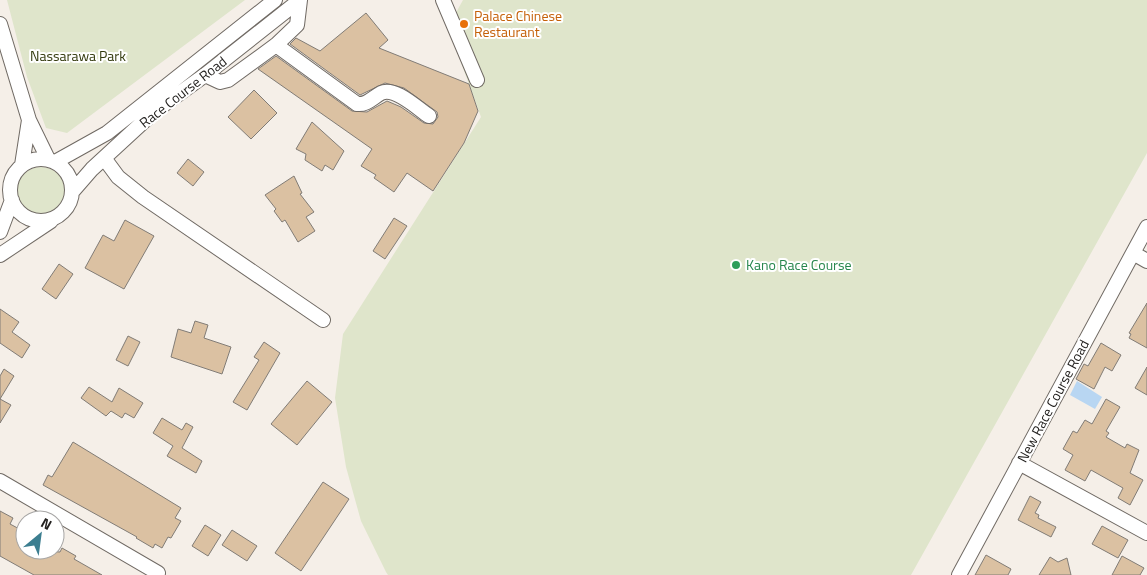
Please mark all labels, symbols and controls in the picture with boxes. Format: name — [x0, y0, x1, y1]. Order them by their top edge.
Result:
place label: Palace Chinese Restaurant — [474, 5, 562, 42]
marker: Palace Chinese Restaurant — [458, 18, 470, 30]
park label: Nassarawa Park — [30, 45, 126, 66]
street label: Race Course Road — [134, 51, 231, 132]
place label: Kano Race Course — [746, 254, 852, 275]
marker: Kano Race Course — [730, 259, 742, 271]
street label: New Race Course Road — [1011, 336, 1094, 466]
north arrow — [15, 510, 65, 560]
text: N — [37, 512, 56, 535]

